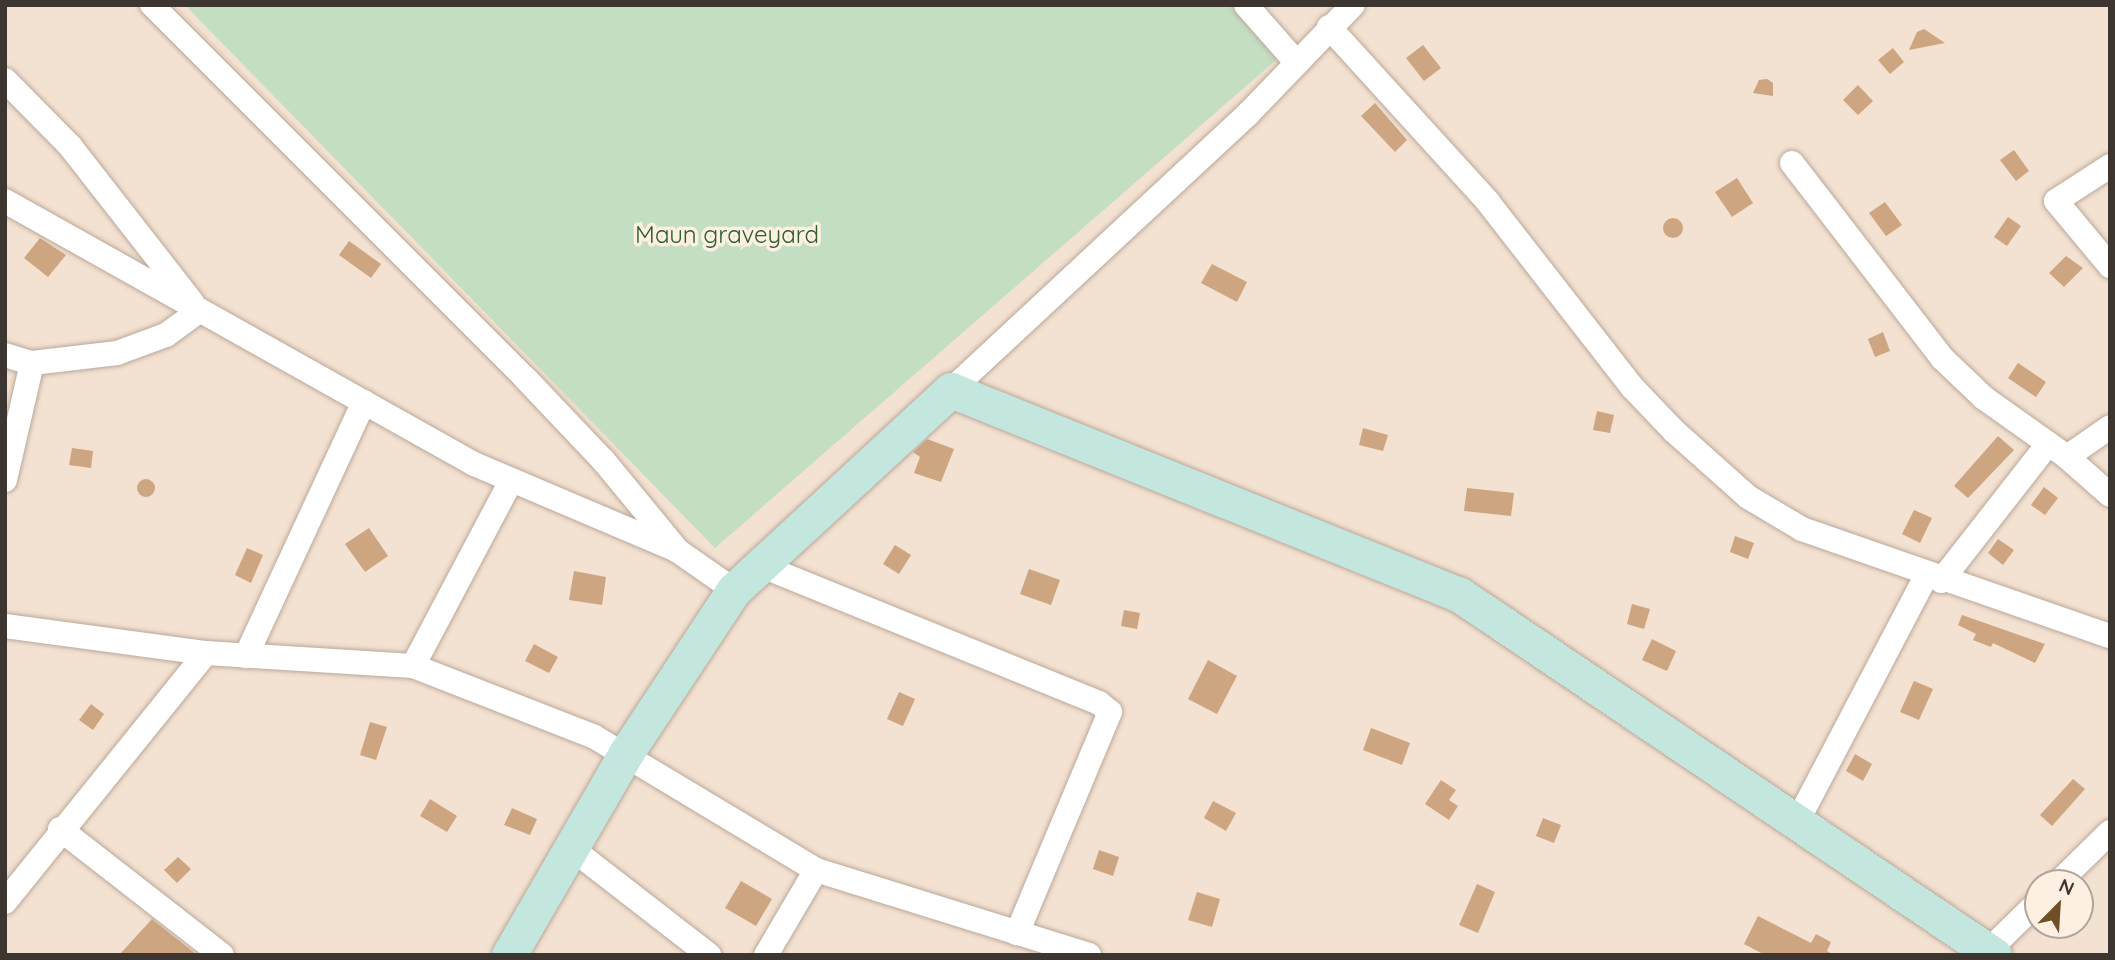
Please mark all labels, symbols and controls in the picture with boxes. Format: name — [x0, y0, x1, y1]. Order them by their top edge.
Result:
park label: Maun graveyard — [635, 221, 819, 249]
north arrow — [2024, 869, 2094, 939]
text: N — [2055, 873, 2078, 900]

